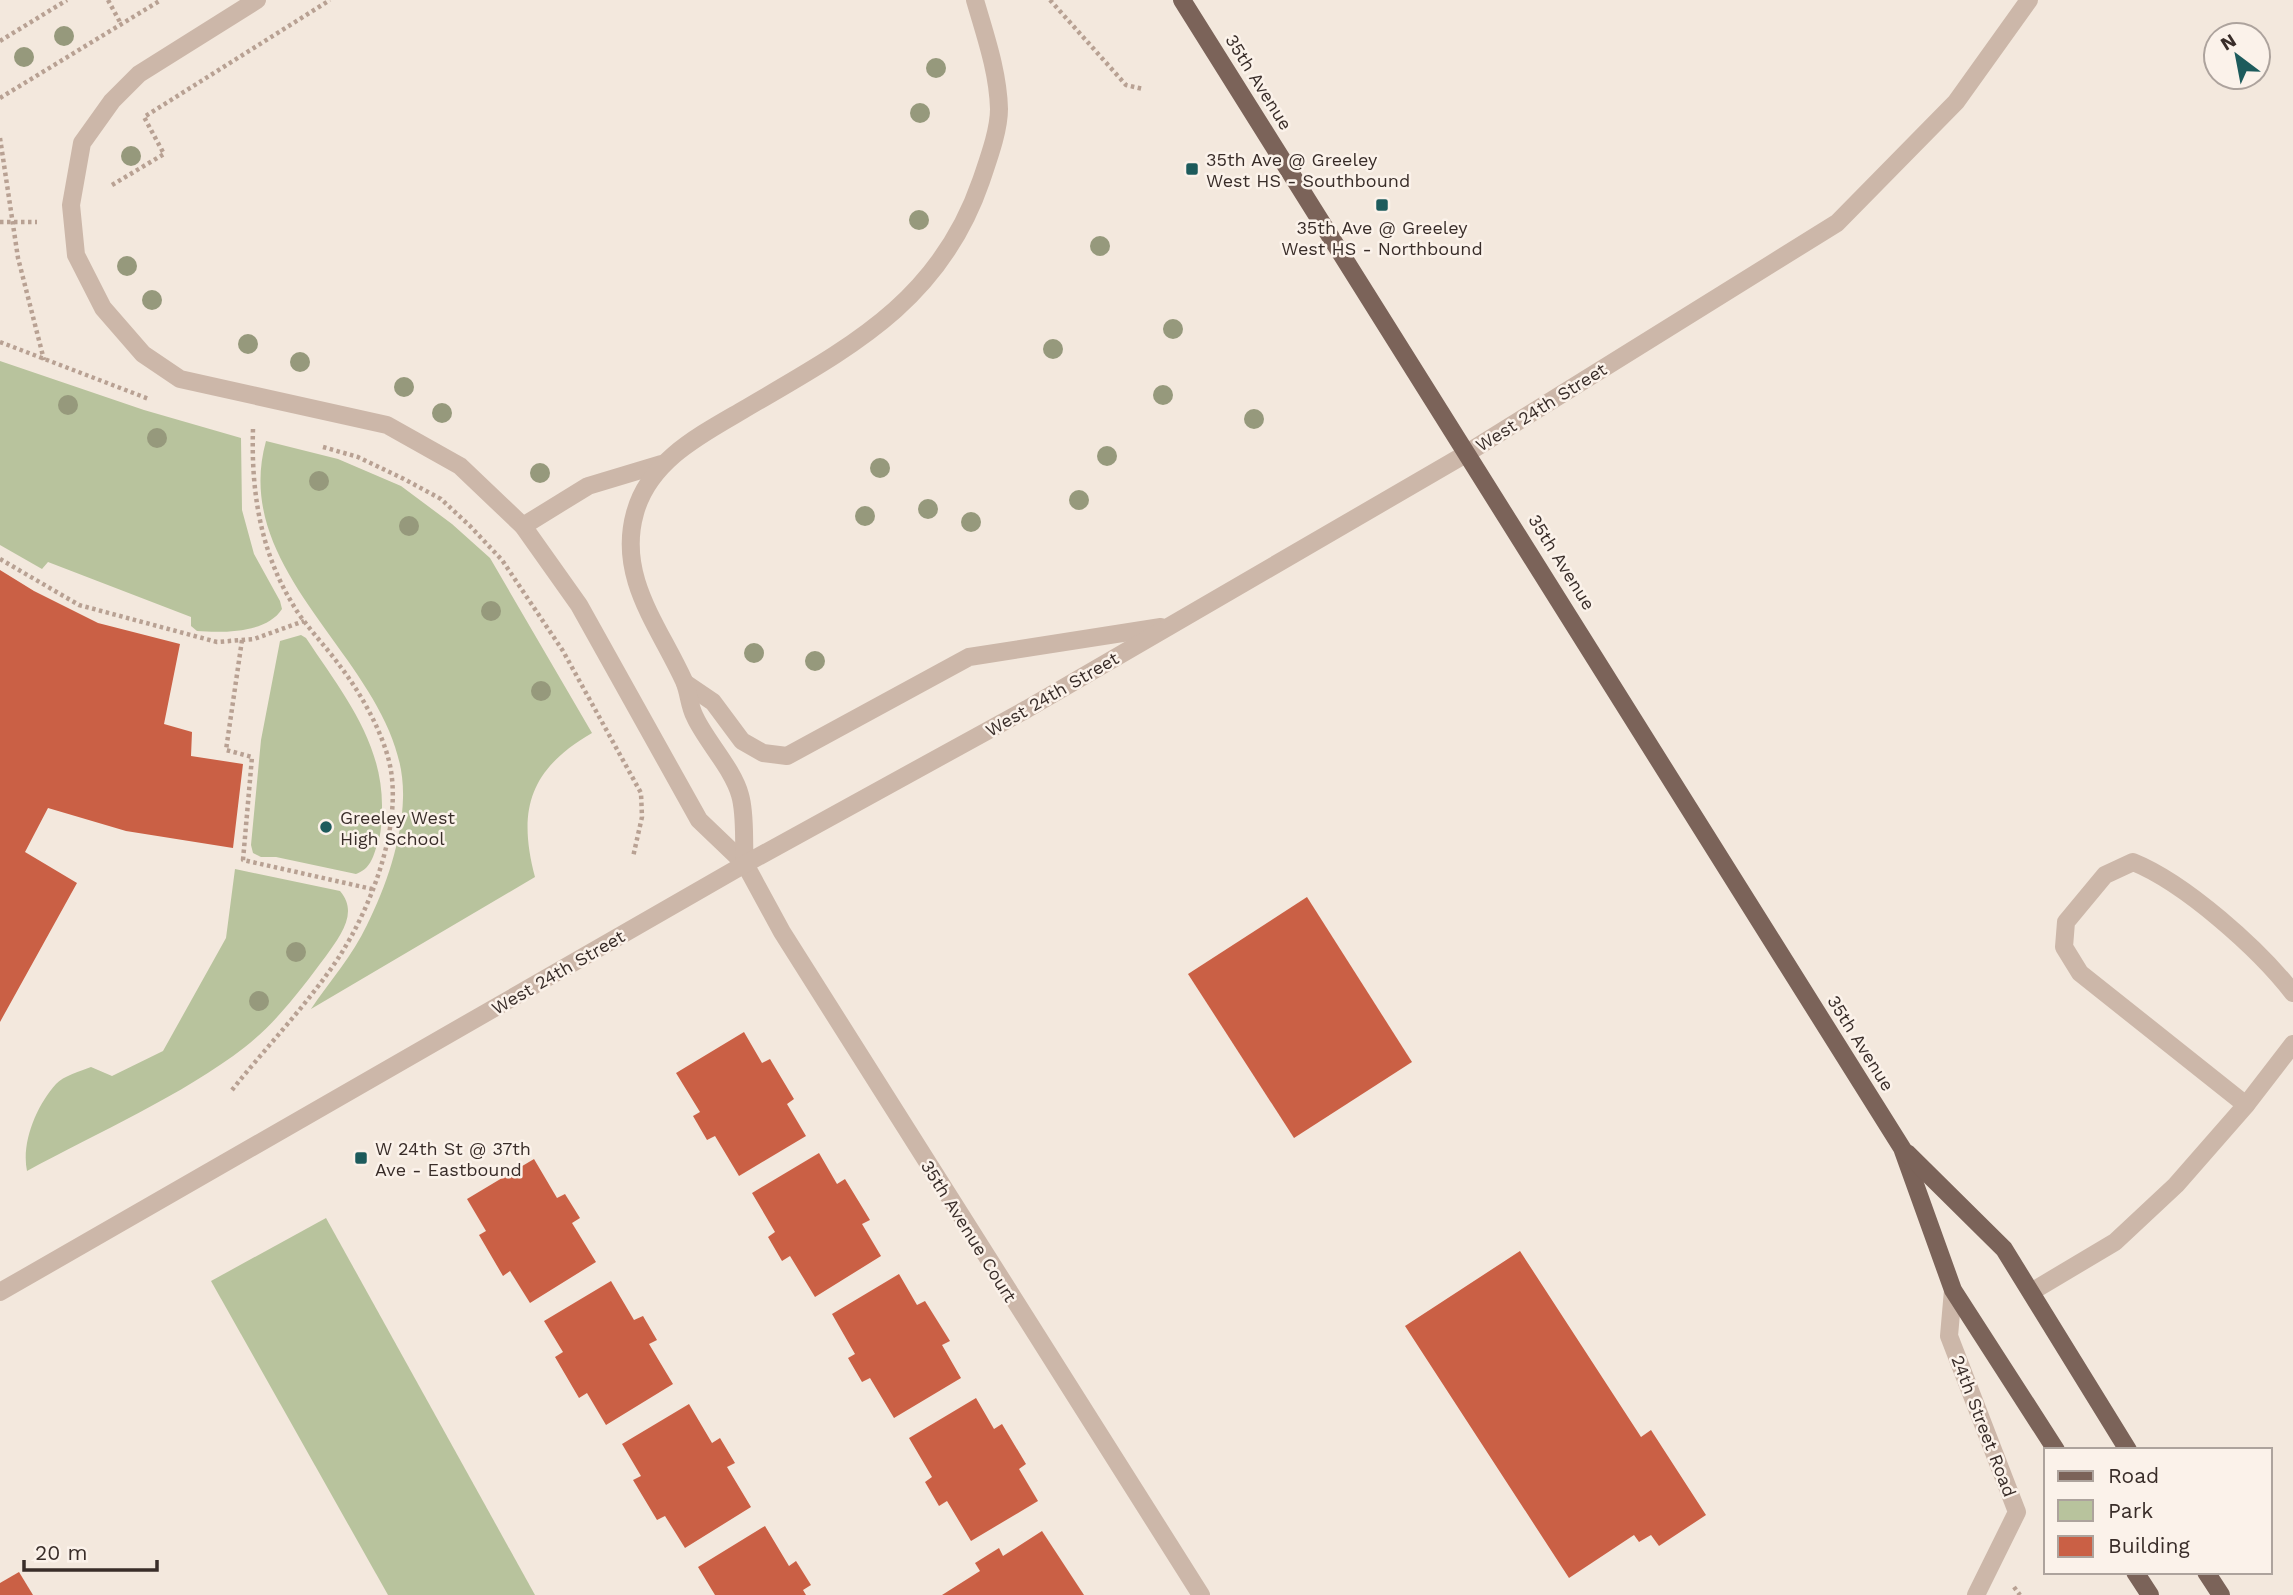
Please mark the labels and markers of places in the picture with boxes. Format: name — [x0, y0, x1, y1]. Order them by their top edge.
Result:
place label: 35th Ave @ Greeley West HS - Southbound — [1206, 149, 1410, 191]
marker: 35th Ave @ Greeley West HS - Southbound — [1184, 161, 1200, 177]
marker: 35th Ave @ Greeley West HS - Northbound — [1374, 197, 1390, 213]
place label: 35th Ave @ Greeley West HS - Northbound — [1281, 217, 1483, 259]
place label: Greeley West High School — [340, 807, 455, 849]
marker: Greeley West High School — [318, 819, 334, 835]
place label: W 24th St @ 37th Ave - Eastbound — [375, 1138, 531, 1180]
marker: W 24th St @ 37th Ave - Eastbound — [353, 1150, 369, 1166]

